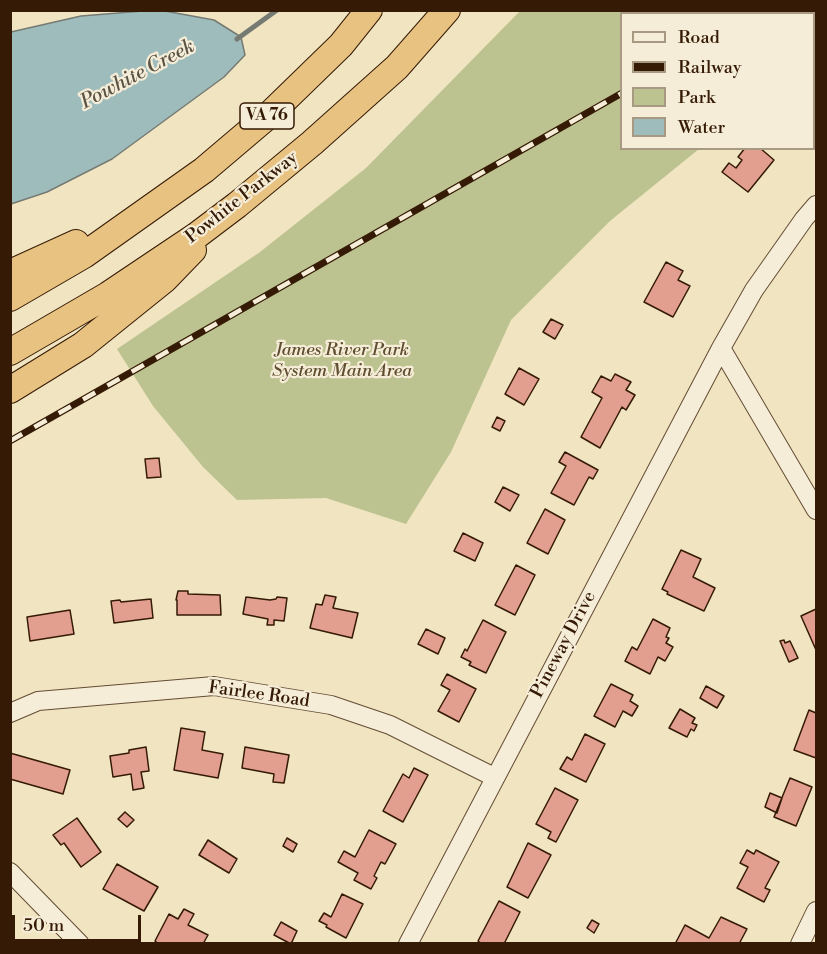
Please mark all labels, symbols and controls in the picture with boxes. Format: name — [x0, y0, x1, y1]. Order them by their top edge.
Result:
legend — [620, 12, 815, 150]
text: Road — [678, 26, 720, 49]
water label: Powhite Creek — [77, 35, 199, 115]
text: Railway — [678, 56, 741, 79]
text: Park — [678, 86, 715, 109]
road number: VA 76 — [240, 103, 294, 129]
text: Water — [678, 116, 725, 139]
street label: Powhite Parkway — [182, 148, 302, 248]
park label: James River Park System Main Area — [272, 340, 412, 382]
street label: Pineway Drive — [527, 588, 601, 702]
street label: Fairlee Road — [207, 677, 311, 713]
scale bar — [15, 903, 144, 941]
text: 50 m — [23, 914, 64, 937]

